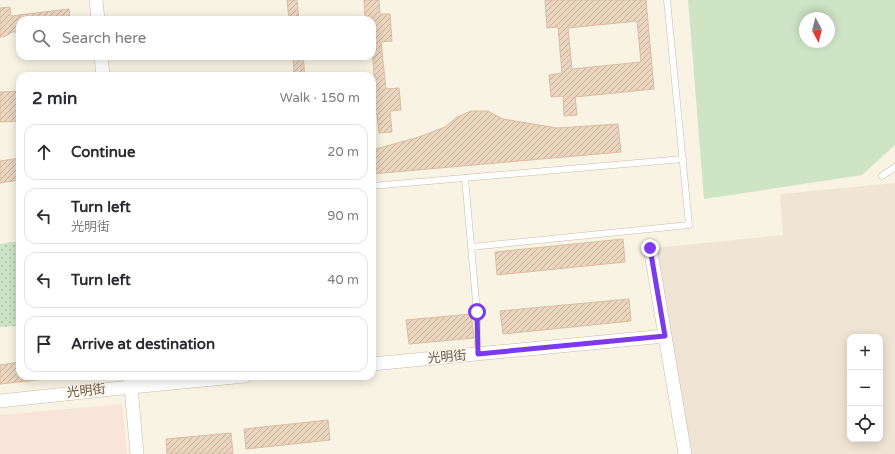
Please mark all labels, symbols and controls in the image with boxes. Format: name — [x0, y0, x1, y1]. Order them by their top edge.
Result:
north arrow — [799, 12, 835, 48]
search box — [16, 16, 376, 60]
icon: search — [30, 27, 52, 49]
text: Search here — [62, 29, 146, 47]
text: 2 min — [32, 88, 77, 109]
text: Walk · 150 m — [280, 90, 360, 106]
icon: ahead — [33, 141, 55, 163]
text: Continue — [71, 143, 135, 161]
text: 20 m — [327, 144, 359, 160]
text: Turn left — [71, 198, 131, 216]
icon: left — [33, 205, 55, 227]
text: 90 m — [327, 208, 359, 224]
text: 光明街 — [71, 219, 110, 235]
route end — [641, 239, 659, 257]
icon: left — [33, 269, 55, 291]
text: Turn left — [71, 271, 131, 289]
text: 40 m — [327, 272, 359, 288]
route start — [468, 303, 486, 321]
icon: arrive — [33, 333, 55, 355]
map controls — [847, 334, 883, 442]
button: + — [847, 334, 883, 370]
text: Arrive at destination — [71, 335, 215, 353]
street label: 光明街 — [427, 347, 467, 367]
button: − — [847, 370, 883, 406]
street label: 光明街 — [66, 381, 106, 401]
button: locate — [847, 406, 883, 442]

